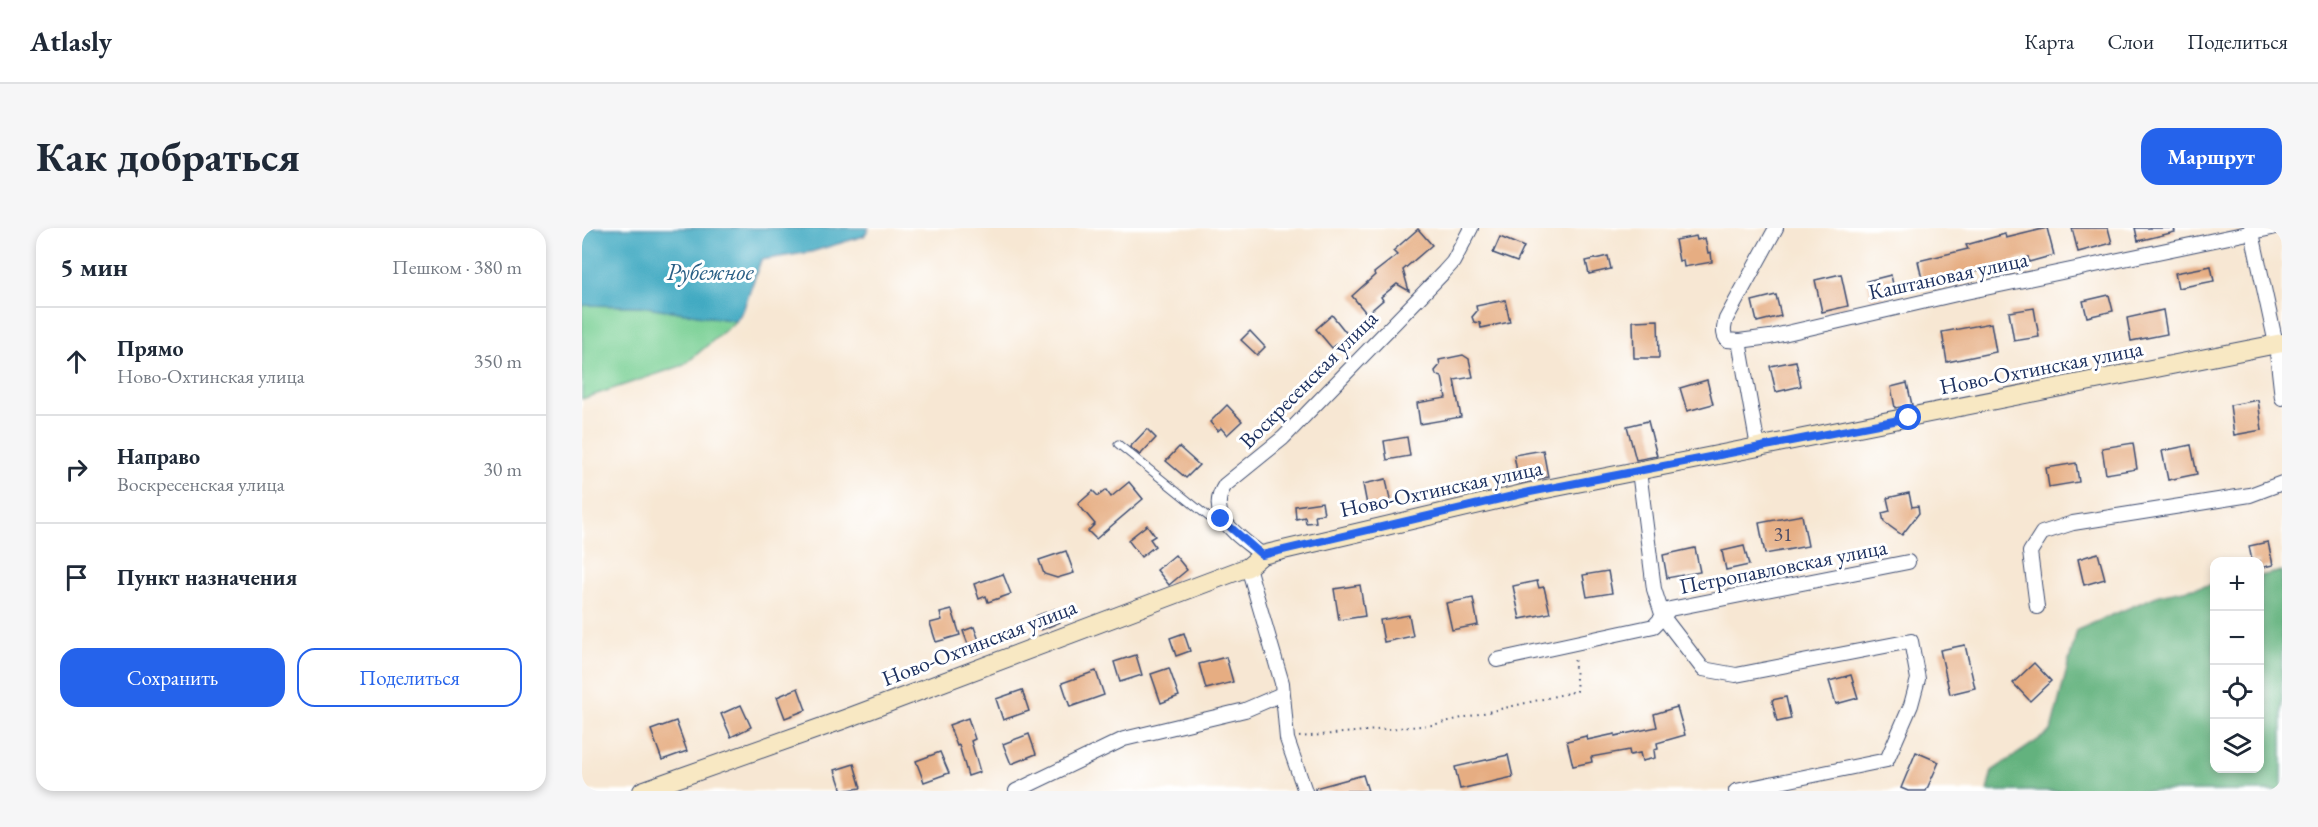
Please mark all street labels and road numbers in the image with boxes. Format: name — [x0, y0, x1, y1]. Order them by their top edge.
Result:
street label: Каштановая улица — [1866, 244, 2031, 307]
street label: Воскресенская улица — [1233, 304, 1384, 455]
street label: Ново-Охтинская улица — [1937, 334, 2145, 401]
street label: Ново-Охтинская улица — [1337, 453, 1545, 524]
street label: Петропавловская улица — [1677, 532, 1890, 601]
street label: Ново-Охтинская улица — [878, 592, 1081, 693]

